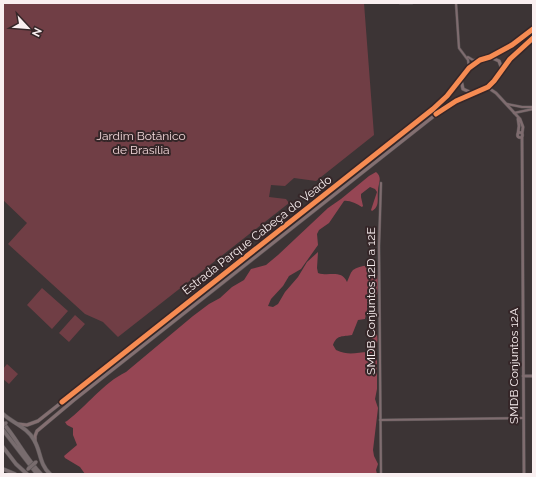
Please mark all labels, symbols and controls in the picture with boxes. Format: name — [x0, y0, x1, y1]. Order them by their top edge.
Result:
north arrow — [8, 8, 48, 48]
text: N — [29, 26, 44, 39]
park label: Jardim Botânico de Brasília — [96, 129, 186, 157]
street label: Estrada Parque Cabeça do Veado — [180, 172, 334, 298]
street label: SMDB Conjuntos 12D a 12E — [364, 227, 378, 375]
street label: SMDB Conjuntos 12A — [507, 308, 521, 424]

